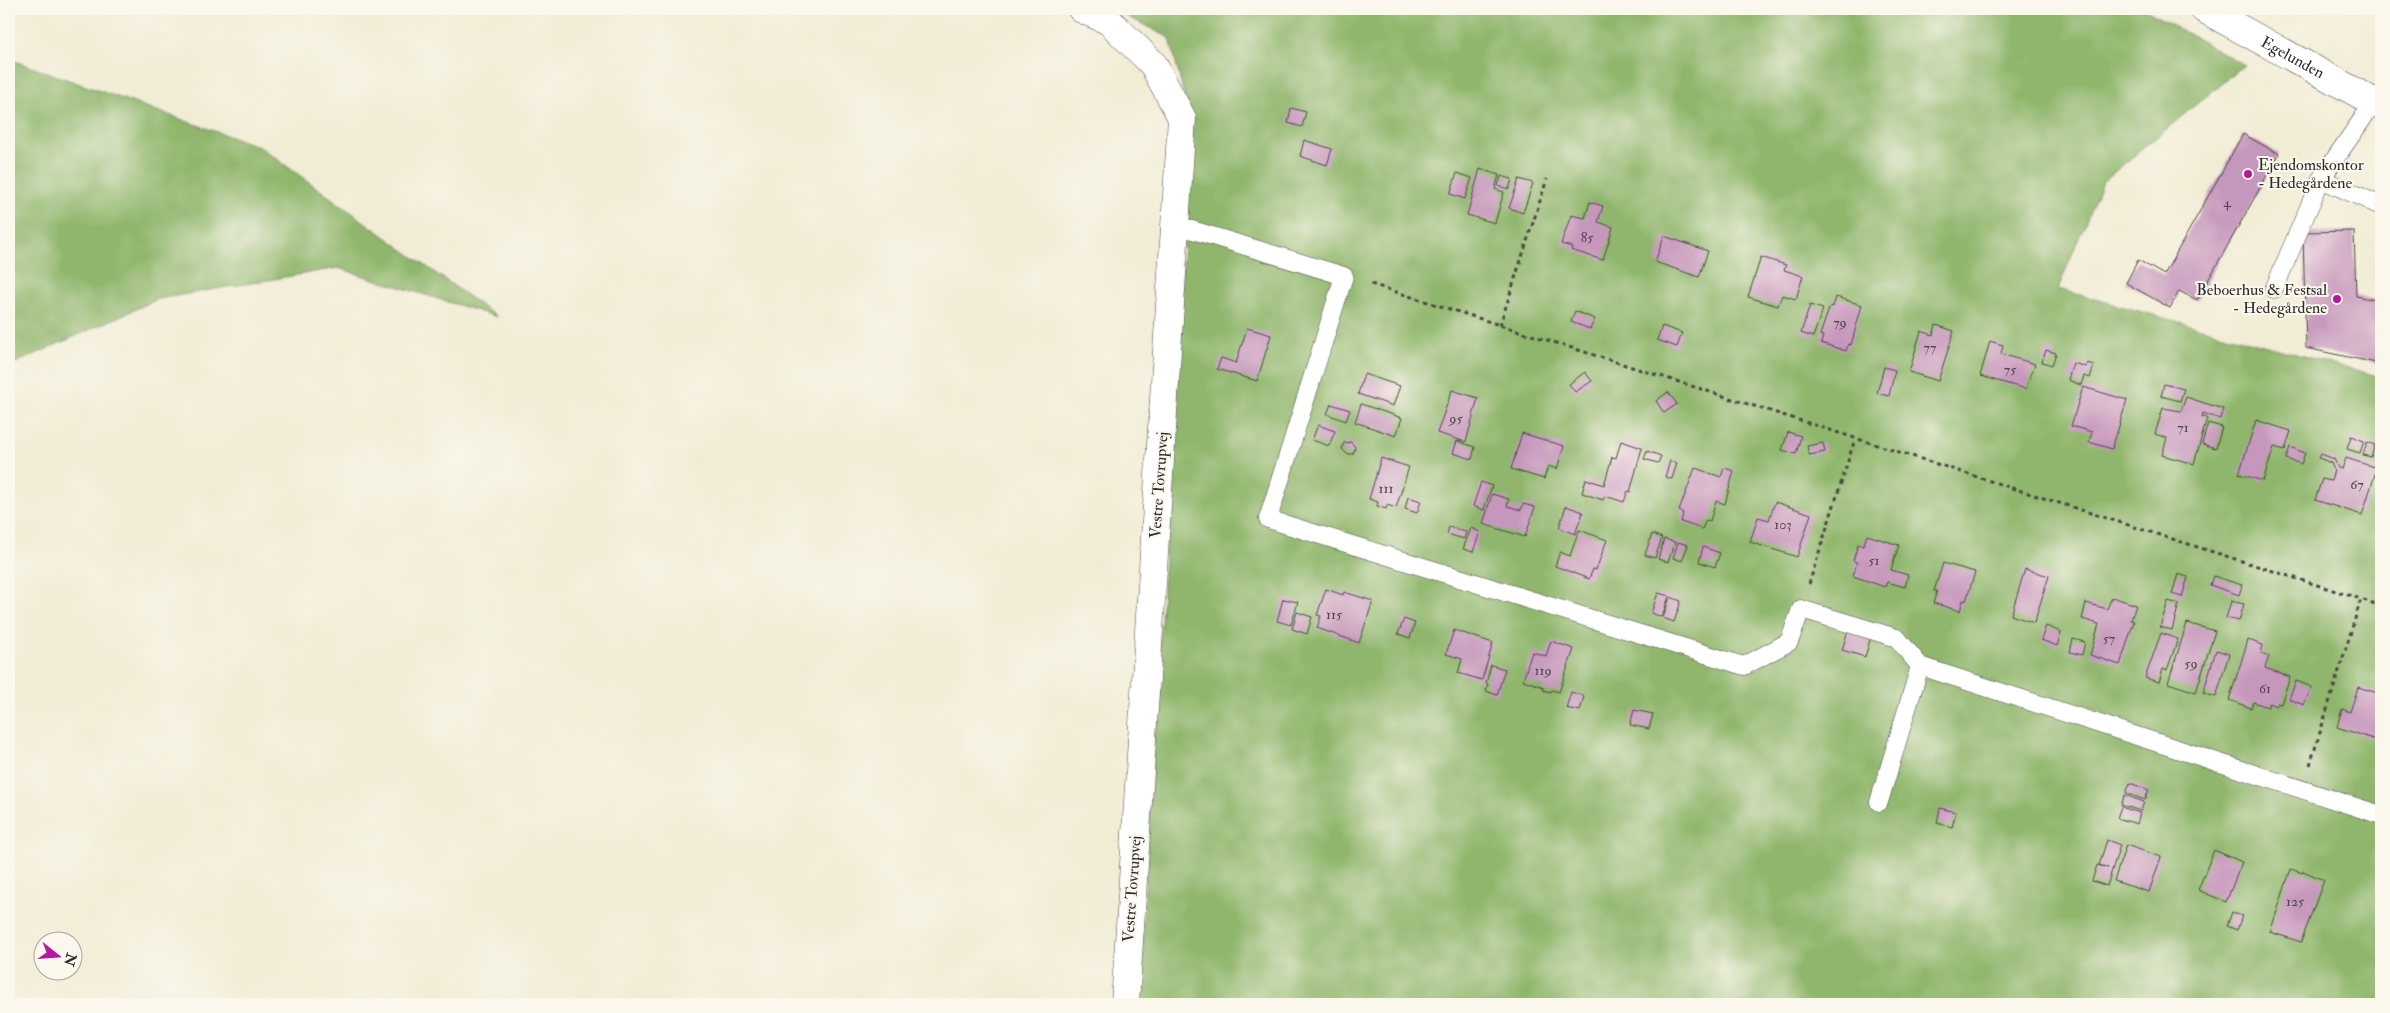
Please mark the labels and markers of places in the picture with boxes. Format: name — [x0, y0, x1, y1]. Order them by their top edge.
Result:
place label: Ejendomskontor - Hedegårdene — [2258, 155, 2364, 193]
marker: Ejendomskontor - Hedegårdene — [2242, 168, 2254, 180]
place label: Beboerhus & Festsal - Hedegårdene — [2196, 280, 2327, 318]
marker: Beboerhus & Festsal - Hedegårdene — [2331, 293, 2343, 305]

